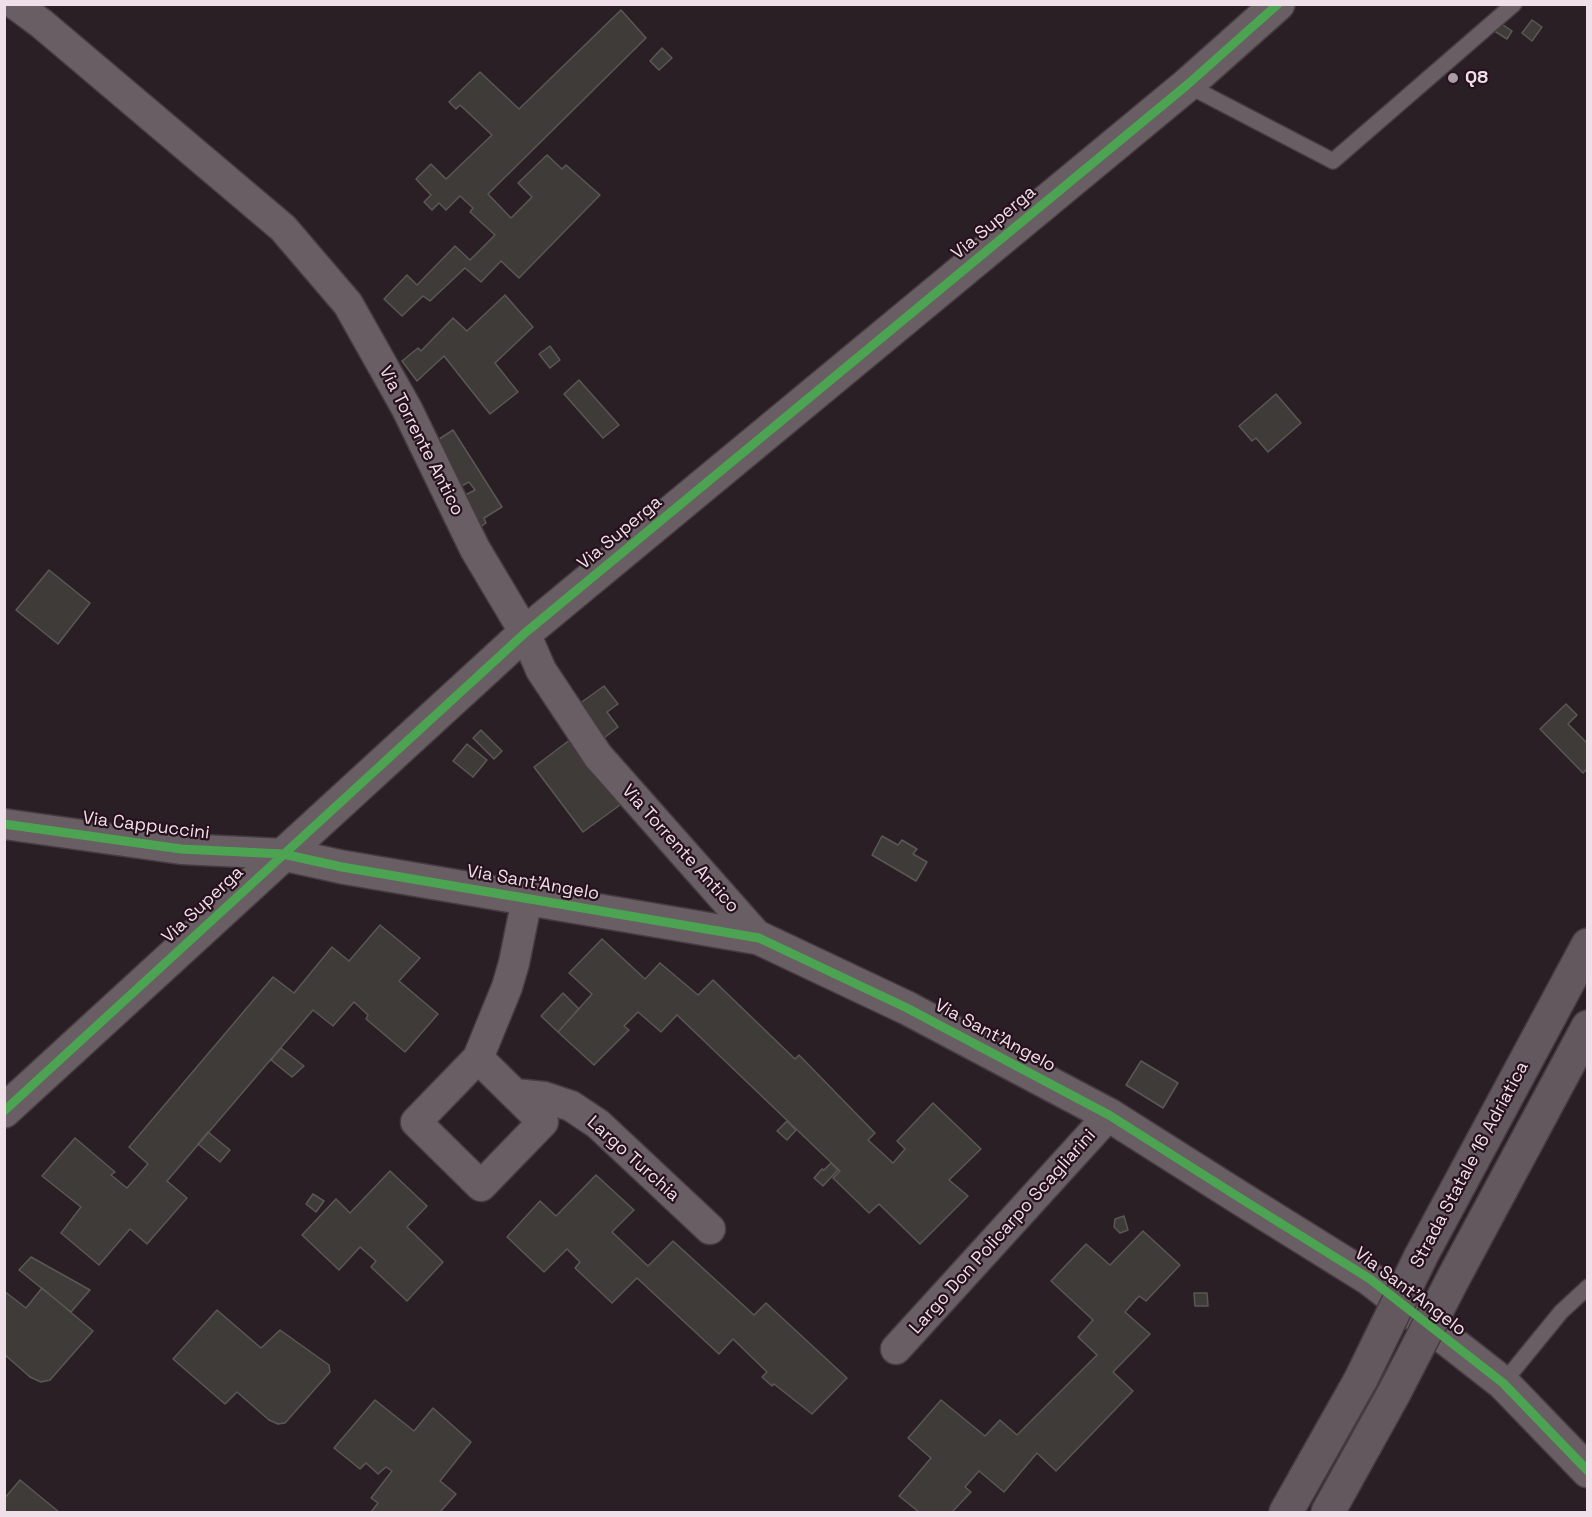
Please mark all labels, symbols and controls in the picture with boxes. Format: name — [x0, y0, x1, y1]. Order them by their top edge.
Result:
place label: Q8 — [1465, 67, 1488, 89]
marker: Q8 — [1446, 71, 1460, 85]
street label: Via Superga — [948, 182, 1040, 264]
street label: Via Torrente Antico — [374, 363, 468, 519]
street label: Via Superga — [574, 492, 666, 574]
street label: Via Torrente Antico — [617, 780, 743, 918]
street label: Via Cappuccini — [81, 807, 211, 845]
street label: Via Sant'Angelo — [465, 861, 601, 905]
street label: Via Superga — [158, 862, 248, 948]
street label: Via Sant'Angelo — [931, 995, 1059, 1077]
street label: Strada Statale 16 Adriatica — [1406, 1058, 1534, 1272]
street label: Largo Turchia — [582, 1112, 684, 1206]
street label: Largo Don Policarpo Scagliarini — [905, 1125, 1101, 1339]
street label: Via Sant'Angelo — [1350, 1243, 1470, 1341]

